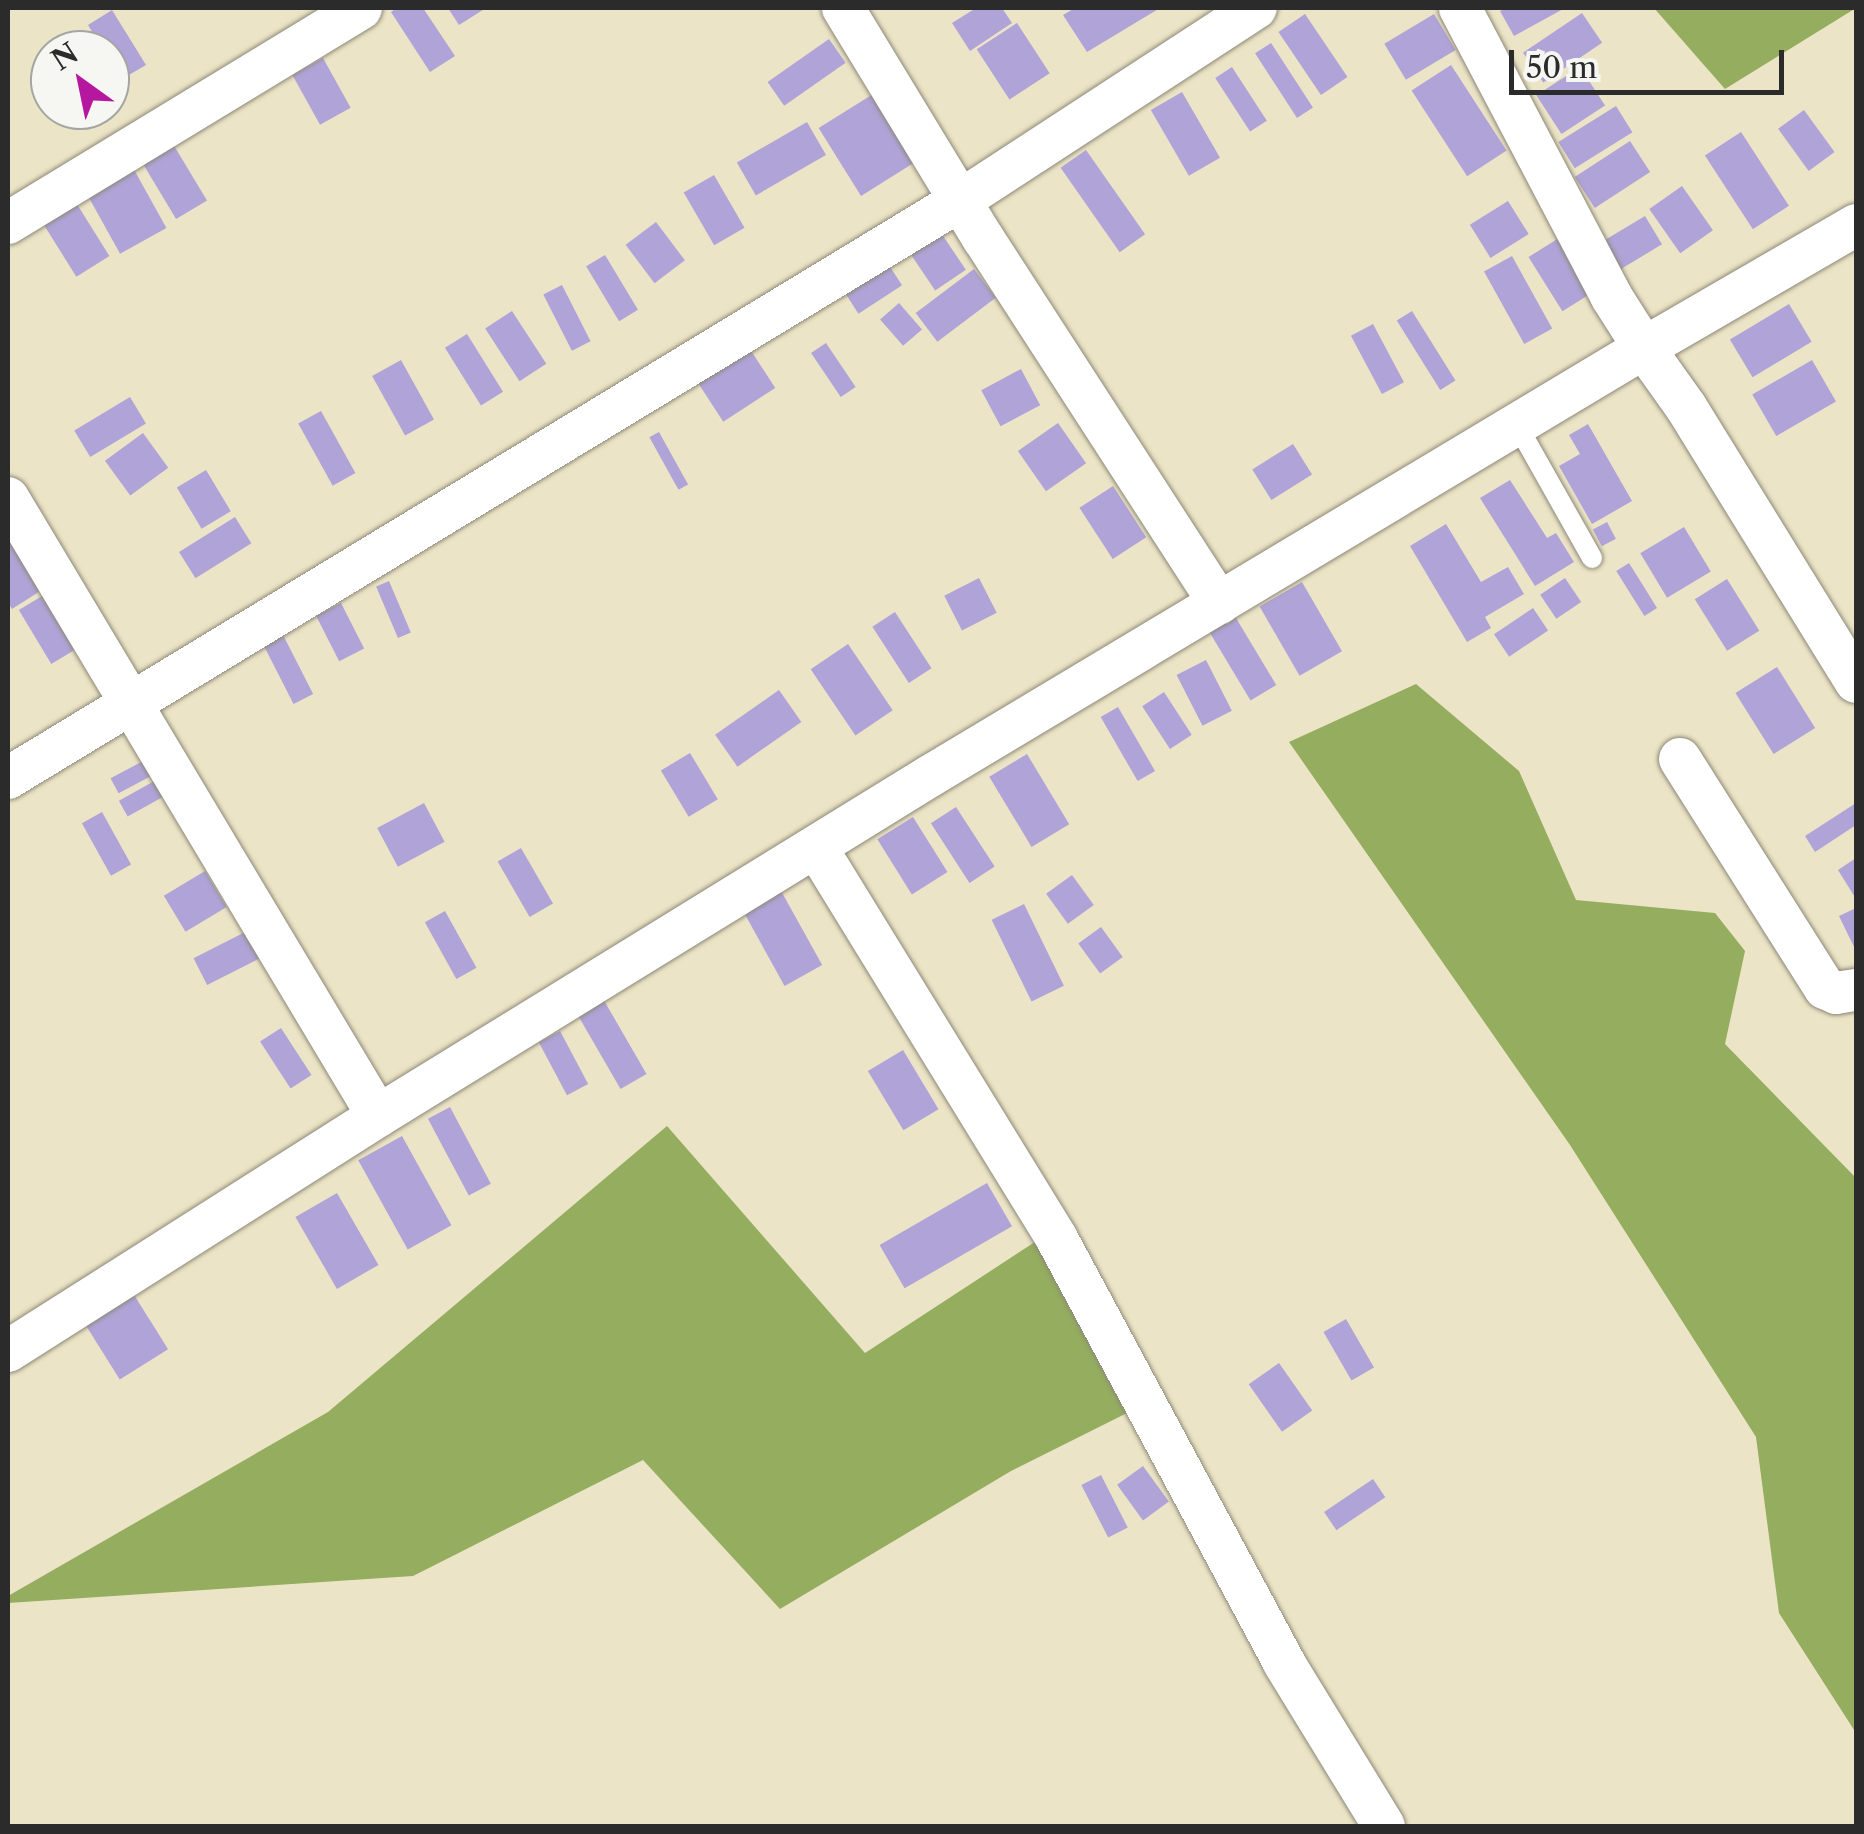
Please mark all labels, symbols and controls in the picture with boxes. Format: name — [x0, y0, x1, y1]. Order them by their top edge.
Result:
north arrow — [30, 30, 130, 130]
scale bar — [1514, 30, 1789, 92]
text: N — [45, 36, 84, 77]
text: 50 m — [1526, 49, 1597, 86]

